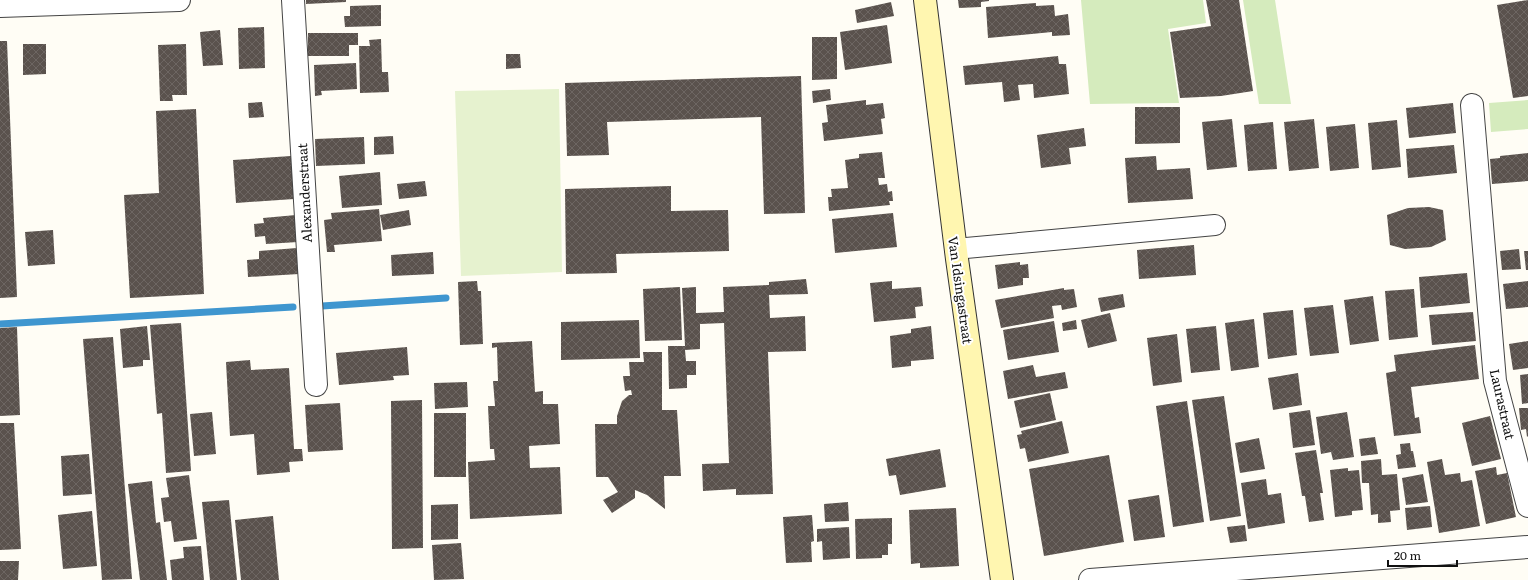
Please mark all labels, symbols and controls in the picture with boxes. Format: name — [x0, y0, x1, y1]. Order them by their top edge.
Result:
street label: Alexanderstraat — [292, 142, 316, 243]
street label: Van Idsingastraat — [944, 235, 978, 346]
street label: Laurastraat — [1486, 367, 1521, 442]
scale bar — [1388, 542, 1457, 568]
text: 20 m — [1394, 546, 1421, 564]

